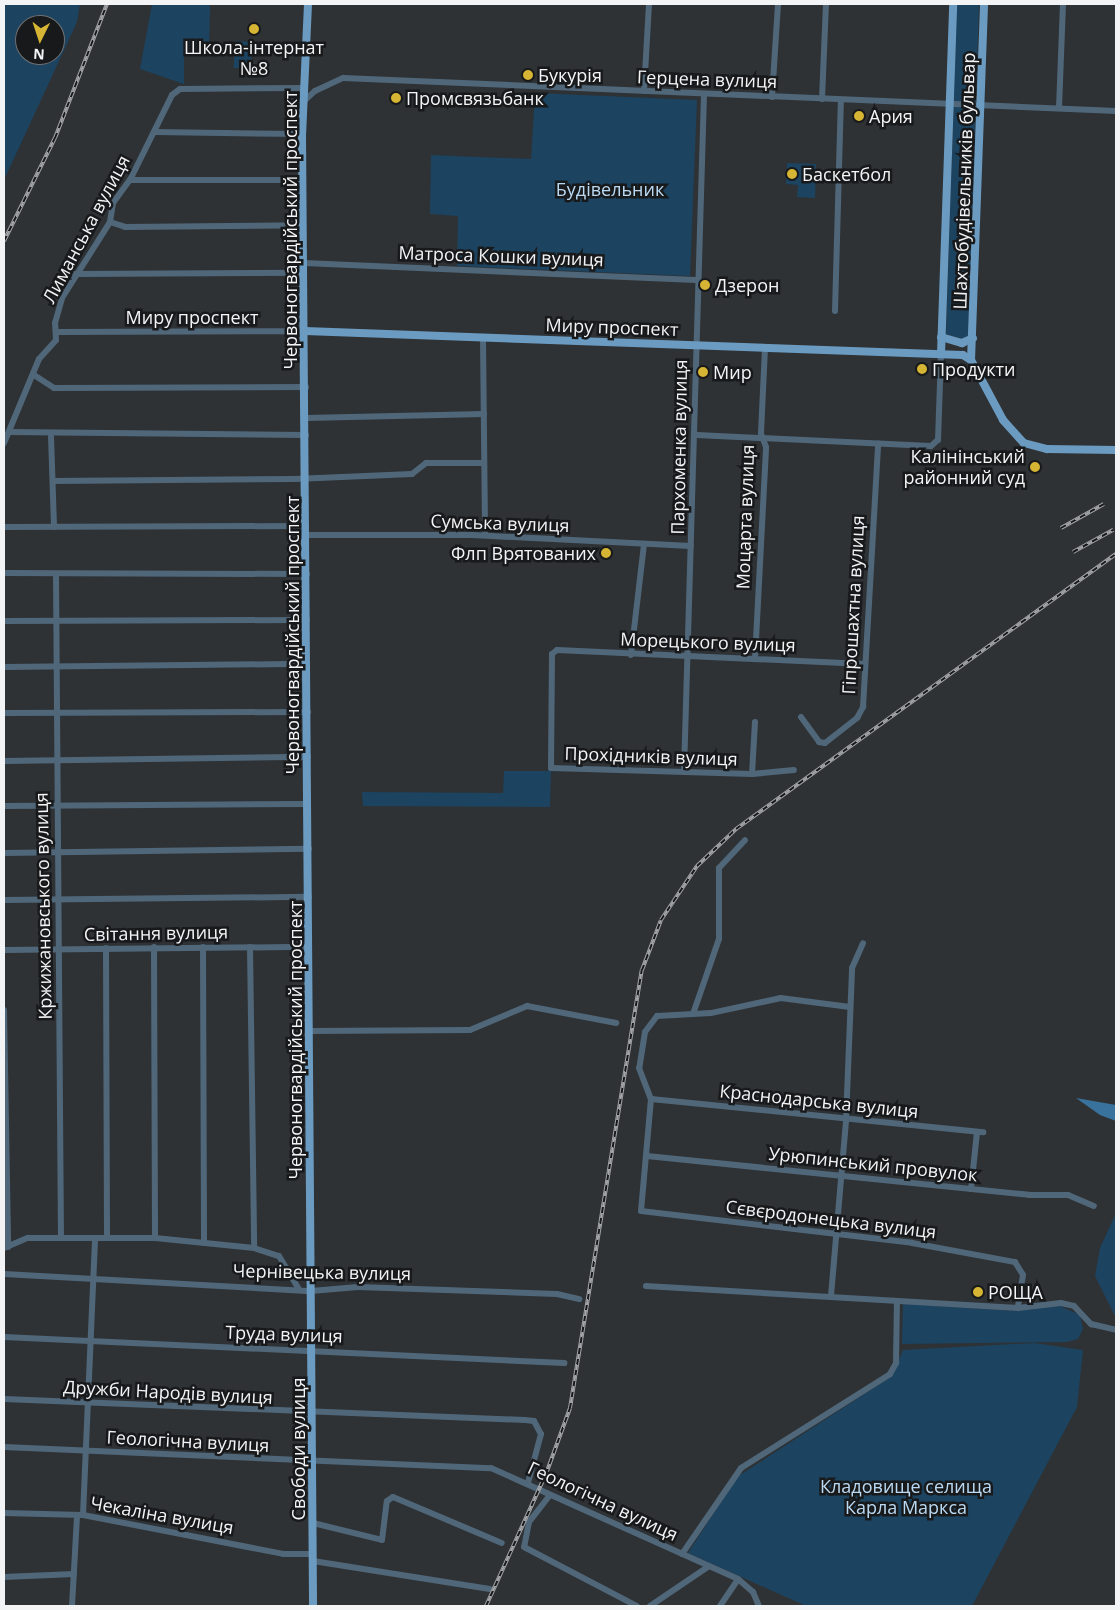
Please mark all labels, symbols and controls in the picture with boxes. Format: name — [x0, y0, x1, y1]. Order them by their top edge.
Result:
north arrow — [15, 15, 65, 65]
marker: Школа-інтернат №8 — [248, 23, 260, 35]
place label: Школа-інтернат №8 — [184, 37, 324, 80]
text: N — [33, 45, 45, 64]
street label: Шахтобудівельників бульвар — [949, 52, 979, 310]
place label: Букурія — [538, 64, 602, 86]
street label: Герцена вулиця — [637, 66, 777, 92]
marker: Букурія — [522, 69, 534, 81]
place label: Промсвязьбанк — [406, 87, 544, 109]
street label: Червоногвардійський проспект — [279, 90, 301, 370]
marker: Промсвязьбанк — [390, 92, 402, 104]
place label: Ария — [869, 105, 913, 127]
marker: Ария — [853, 110, 865, 122]
street label: Лиманська вулиця — [38, 151, 134, 307]
place label: Баскетбол — [802, 163, 891, 185]
marker: Баскетбол — [786, 168, 798, 180]
park label: Будівельник — [556, 178, 664, 200]
street label: Матроса Кошки вулиця — [398, 242, 604, 270]
place label: Дзерон — [715, 274, 779, 296]
marker: Дзерон — [699, 279, 711, 291]
street label: Миру проспект — [125, 306, 259, 328]
street label: Миру проспект — [545, 314, 679, 340]
place label: Продукти — [932, 358, 1016, 380]
street label: Пархоменка вулиця — [667, 359, 691, 535]
place label: Мир — [713, 361, 752, 383]
marker: Продукти — [916, 363, 928, 375]
marker: Мир — [697, 366, 709, 378]
street label: Моцарта вулиця — [732, 444, 758, 590]
place label: Калінінський районний суд — [903, 446, 1025, 488]
marker: Калінінський районний суд — [1029, 461, 1041, 473]
street label: Червоногвардійський проспект — [281, 495, 303, 775]
street label: Сумська вулиця — [430, 510, 570, 536]
street label: Гіпрошахтна вулиця — [838, 515, 868, 695]
place label: Флп Врятованих — [451, 542, 596, 564]
marker: Флп Врятованих — [600, 547, 612, 559]
street label: Морецького вулиця — [620, 628, 796, 656]
street label: Прохідників вулиця — [564, 742, 738, 770]
street label: Кржижановського вулиця — [30, 792, 56, 1020]
street label: Червоногвардійський проспект — [284, 900, 306, 1180]
street label: Світання вулиця — [84, 921, 228, 945]
street label: Краснодарська вулиця — [719, 1080, 919, 1122]
street label: Урюпинський провулок — [767, 1142, 979, 1186]
street label: Сєвєродонецька вулиця — [724, 1195, 938, 1243]
street label: Чернівецька вулиця — [233, 1260, 411, 1284]
place label: РОЩА — [988, 1281, 1043, 1303]
marker: РОЩА — [972, 1286, 984, 1298]
street label: Труда вулиця — [225, 1321, 343, 1347]
street label: Дружби Народів вулиця — [63, 1376, 273, 1408]
street label: Свободи вулиця — [287, 1378, 309, 1520]
street label: Геологічна вулиця — [106, 1426, 270, 1456]
street label: Геологічна вулиця — [525, 1457, 681, 1545]
park label: Кладовище селища Карла Маркса — [820, 1476, 992, 1518]
street label: Чекаліна вулиця — [89, 1492, 235, 1538]

